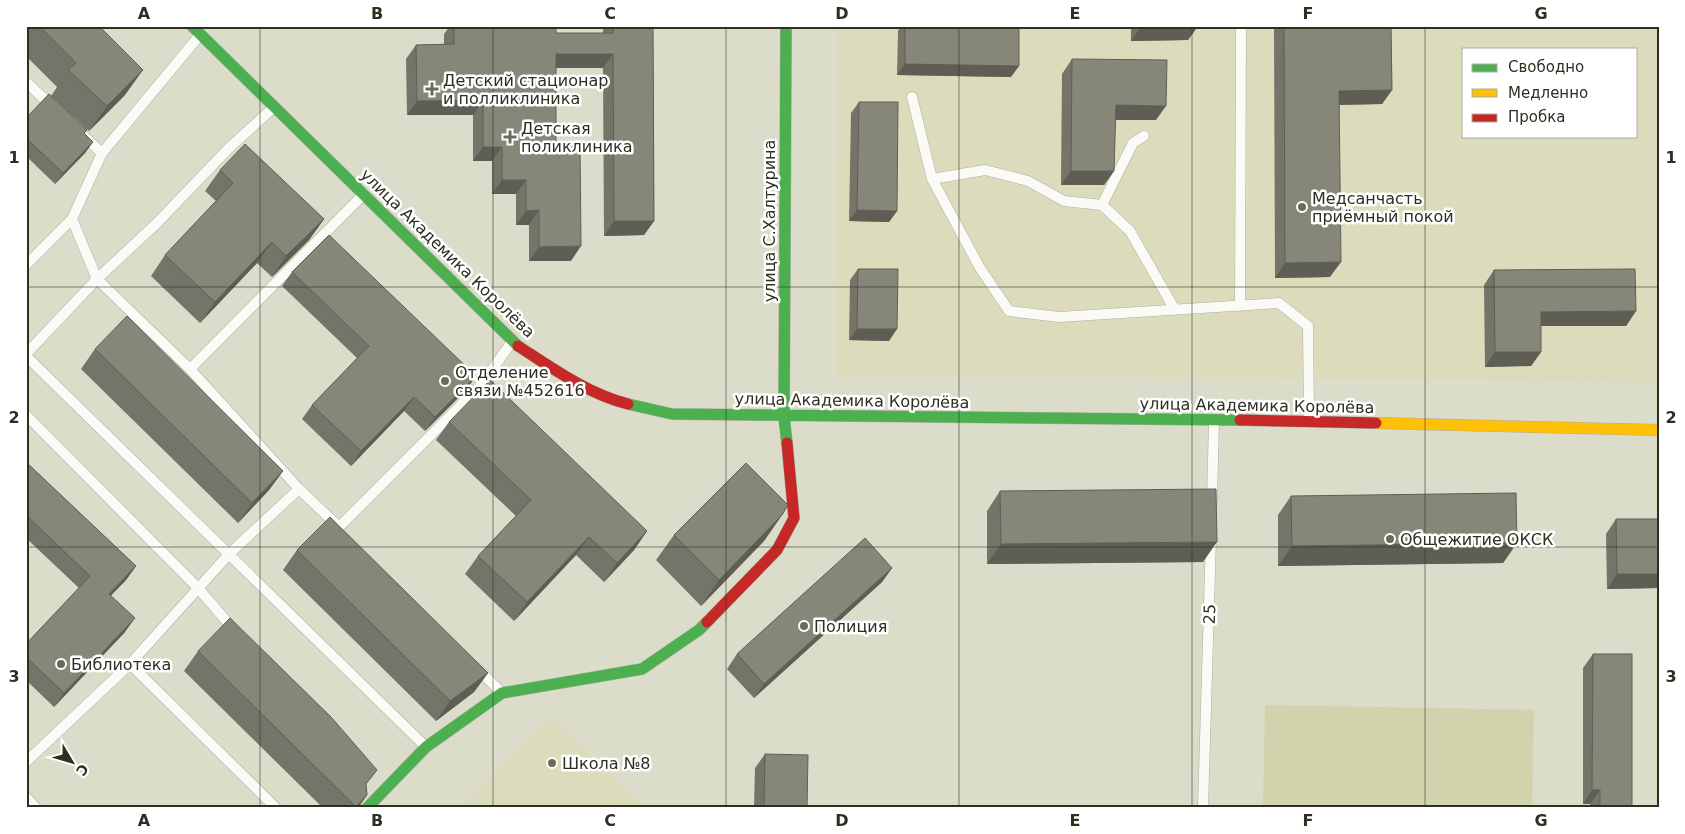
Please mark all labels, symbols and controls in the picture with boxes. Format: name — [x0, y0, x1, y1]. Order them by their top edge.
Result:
text: A — [138, 4, 151, 23]
text: B — [371, 4, 383, 23]
text: C — [604, 4, 616, 23]
text: D — [835, 4, 849, 23]
text: E — [1070, 4, 1080, 23]
text: F — [1303, 4, 1313, 23]
text: G — [1534, 4, 1548, 23]
legend — [1462, 48, 1638, 138]
text: Свободно — [1508, 58, 1584, 76]
place label: Детский стационар и полликлиника — [443, 71, 608, 108]
marker: Детский стационар и полликлиника — [425, 82, 439, 96]
text: Медленно — [1508, 84, 1588, 102]
text: Пробка — [1508, 108, 1565, 126]
place label: Детская поликлиника — [521, 119, 633, 156]
marker: Детская поликлиника — [503, 130, 517, 144]
street label: улица С.Халтурина — [760, 140, 779, 302]
text: 1 — [8, 148, 20, 167]
text: 1 — [1665, 148, 1677, 167]
street label: улица Академика Королёва — [357, 165, 539, 342]
place label: Медсанчасть приёмный покой — [1312, 189, 1454, 226]
marker: Медсанчасть приёмный покой — [1296, 201, 1308, 213]
place label: Отделение связи №452616 — [455, 363, 585, 400]
marker: Отделение связи №452616 — [439, 375, 451, 387]
street label: улица Академика Королёва — [735, 389, 969, 412]
street label: улица Академика Королёва — [1140, 394, 1374, 417]
text: 2 — [8, 408, 20, 427]
text: 2 — [1665, 408, 1677, 427]
place label: Общежитие ОКСК — [1400, 530, 1554, 549]
marker: Общежитие ОКСК — [1384, 533, 1396, 545]
street label: 25 — [1200, 604, 1219, 625]
place label: Полиция — [814, 617, 887, 636]
marker: Полиция — [798, 620, 810, 632]
place label: Библиотека — [71, 655, 171, 674]
marker: Библиотека — [55, 658, 67, 670]
text: 3 — [8, 667, 20, 686]
text: 3 — [1665, 667, 1677, 686]
north arrow — [48, 736, 98, 786]
place label: Школа №8 — [562, 754, 651, 773]
marker: Школа №8 — [546, 757, 558, 769]
text: С — [73, 761, 92, 779]
text: A — [138, 811, 151, 830]
text: B — [371, 811, 383, 830]
text: C — [604, 811, 616, 830]
text: D — [835, 811, 849, 830]
text: E — [1070, 811, 1080, 830]
text: F — [1303, 811, 1313, 830]
text: G — [1534, 811, 1548, 830]

